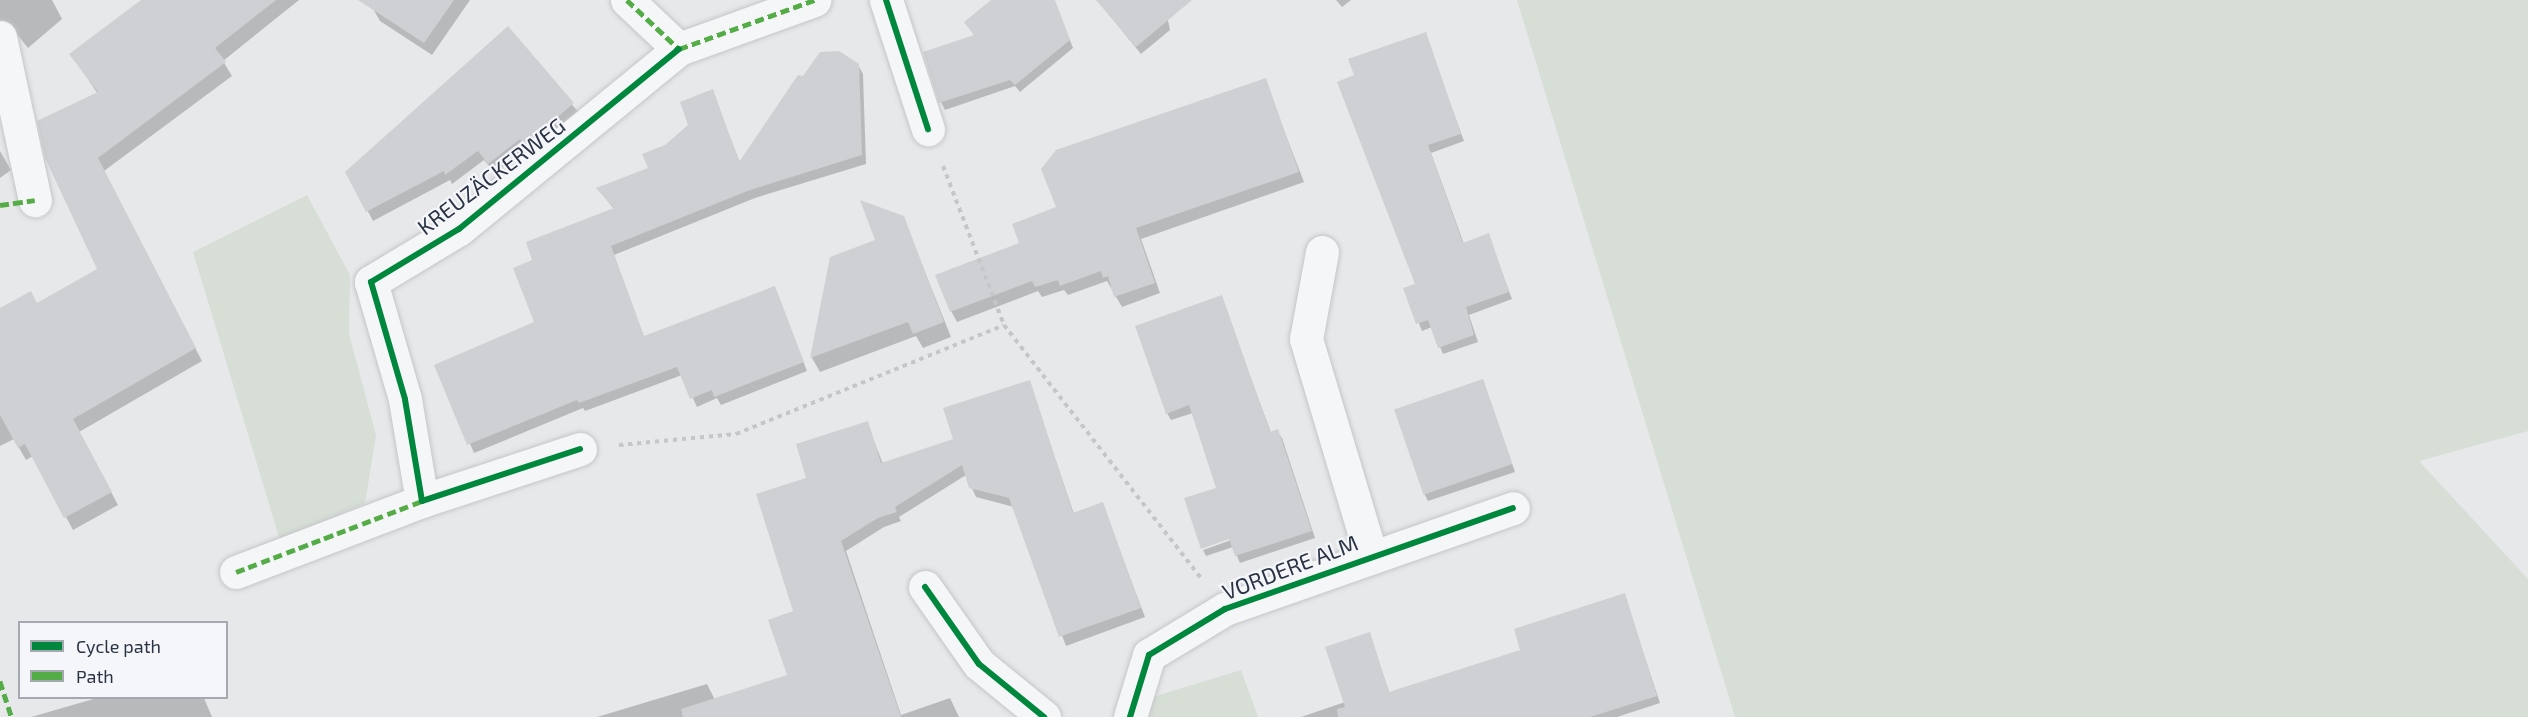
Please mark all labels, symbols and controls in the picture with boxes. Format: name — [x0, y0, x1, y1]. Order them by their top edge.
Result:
street label: KREUZÄCKERWEG — [412, 112, 570, 240]
street label: VORDERE ALM — [1218, 529, 1362, 605]
legend — [18, 621, 228, 699]
text: Cycle path — [76, 635, 161, 657]
text: Path — [76, 665, 114, 687]

